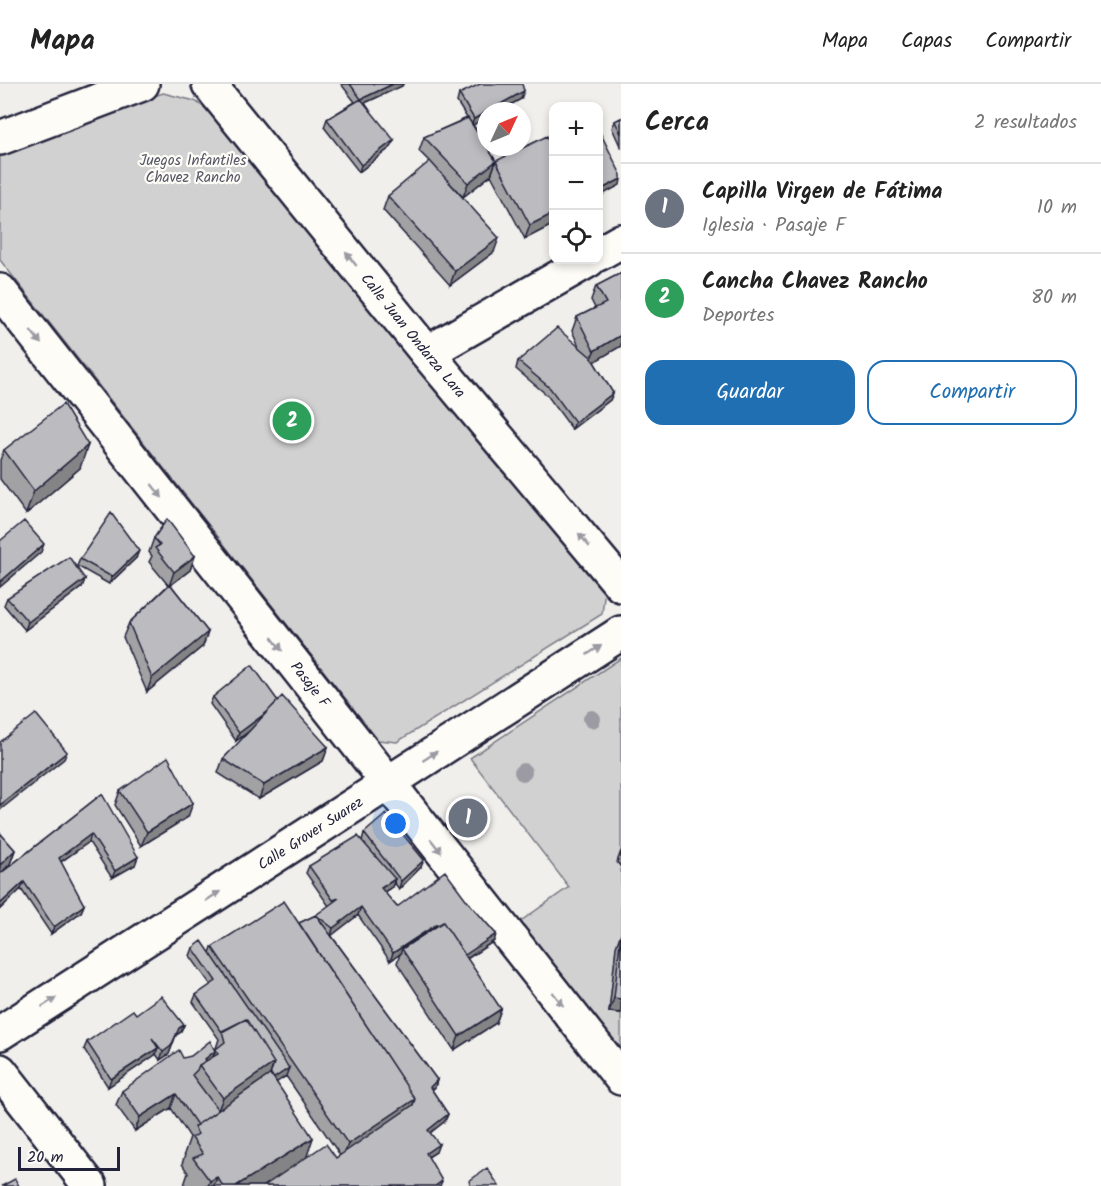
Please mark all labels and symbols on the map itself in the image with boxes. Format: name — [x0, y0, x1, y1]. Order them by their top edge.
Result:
north arrow — [477, 102, 531, 156]
park label: Juegos Infantiles Chavez Rancho — [140, 149, 247, 190]
one-way arrow — [344, 251, 357, 267]
street label: Calle Juan Ondarza Lara — [354, 269, 471, 404]
one-way arrow — [30, 329, 43, 345]
pin: 2 — [272, 398, 312, 444]
one-way arrow — [150, 483, 162, 498]
one-way arrow — [577, 532, 590, 548]
one-way arrow — [271, 636, 284, 652]
one-way arrow — [586, 645, 602, 656]
street label: Pasaje F — [284, 657, 336, 714]
one-way arrow — [422, 751, 438, 762]
street label: Calle Grover Suarez — [253, 791, 369, 877]
pin: 1 — [448, 796, 488, 840]
your location — [381, 809, 410, 838]
one-way arrow — [430, 838, 443, 854]
one-way arrow — [205, 891, 221, 902]
one-way arrow — [551, 991, 563, 1006]
one-way arrow — [41, 996, 57, 1007]
scale bar — [18, 1144, 120, 1172]

